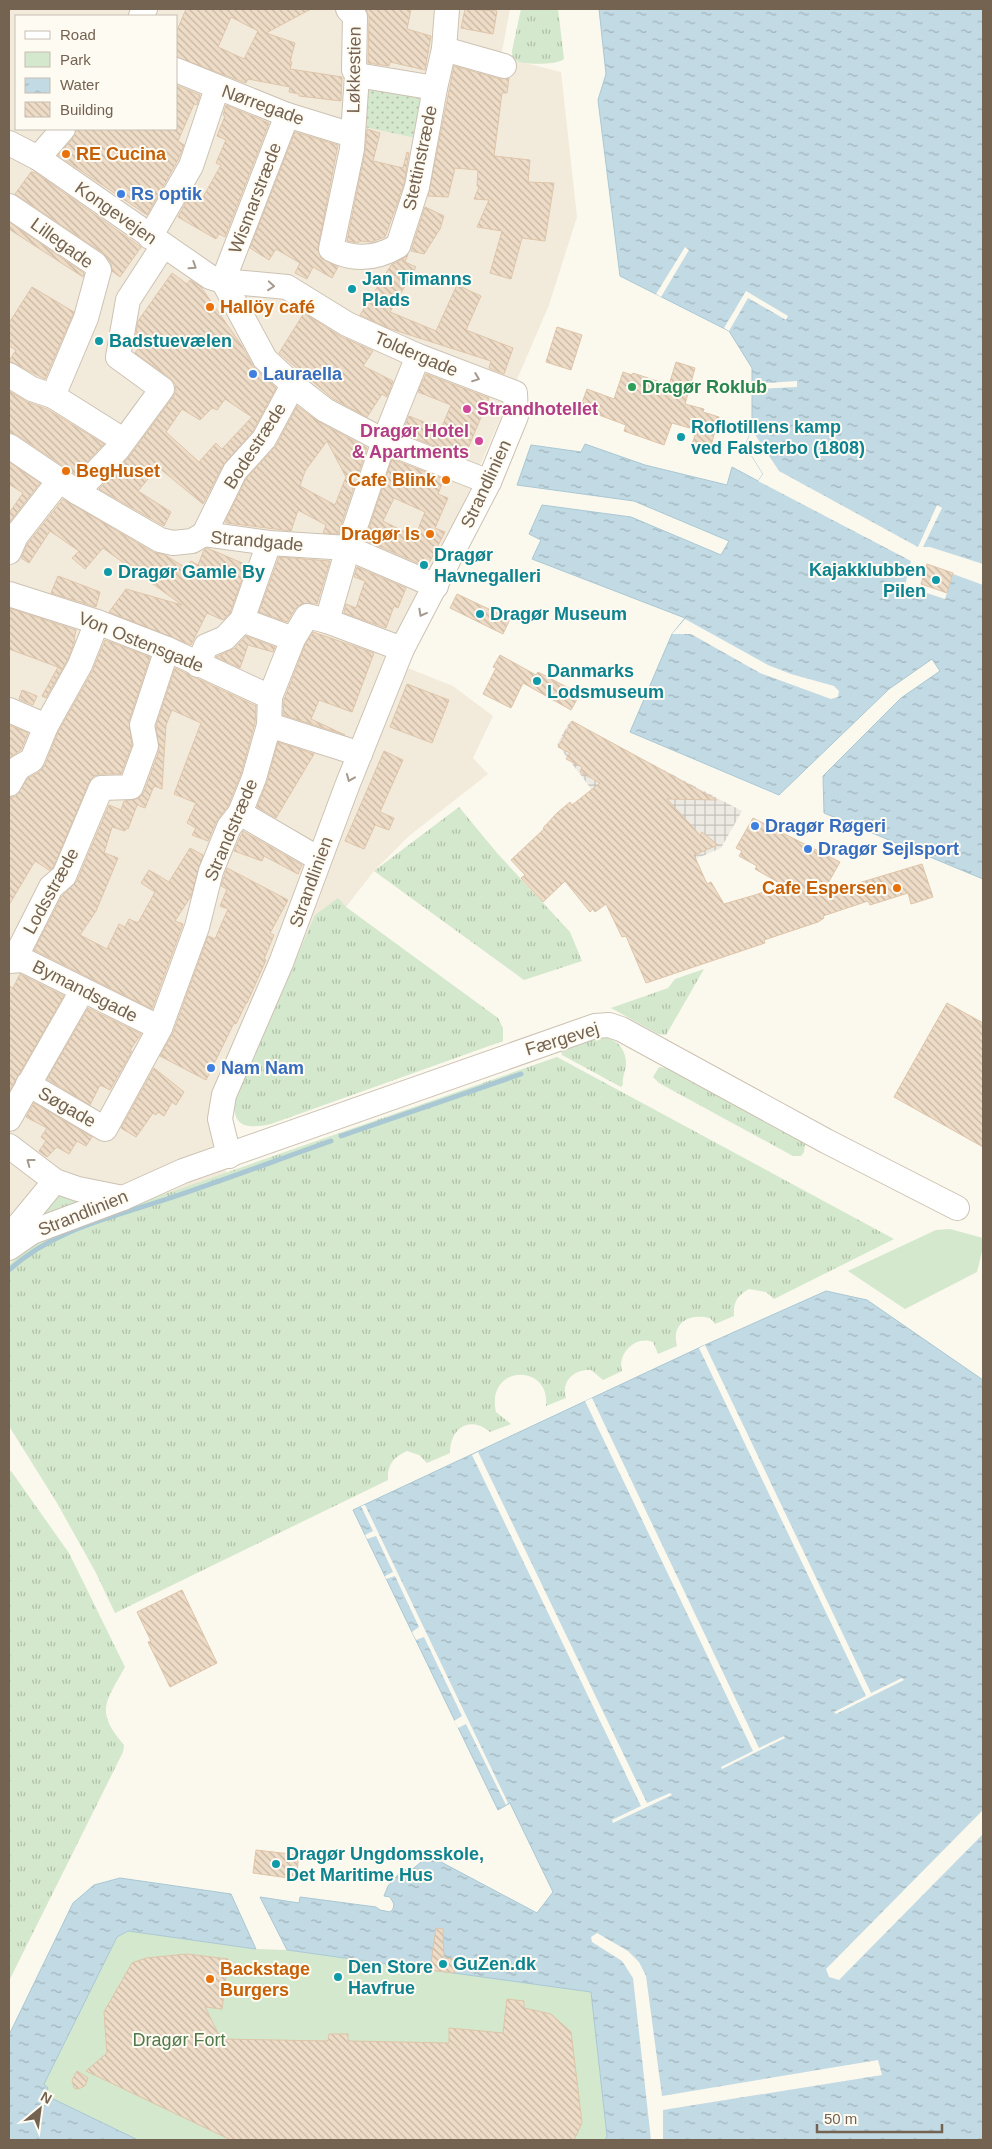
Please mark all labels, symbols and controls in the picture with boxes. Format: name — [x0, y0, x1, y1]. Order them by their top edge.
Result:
legend — [15, 15, 178, 130]
text: Road — [60, 26, 96, 43]
street label: Løkkestien — [343, 26, 365, 114]
text: Park — [60, 51, 91, 68]
text: Water — [60, 76, 99, 93]
street label: Nørregade — [219, 81, 307, 129]
text: Building — [60, 101, 113, 118]
street label: Stettinstræde — [399, 104, 441, 212]
street label: Wismarstræde — [225, 140, 285, 256]
place label: RE Cucina — [76, 144, 167, 164]
marker: RE Cucina — [60, 148, 72, 160]
street label: Kongevejen — [71, 178, 161, 248]
place label: Rs optik — [131, 184, 203, 204]
marker: Rs optik — [115, 188, 127, 200]
street label: Lillegade — [27, 214, 97, 272]
one-way arrow — [188, 259, 197, 269]
place label: Jan Timanns Plads — [362, 269, 472, 310]
one-way arrow — [268, 280, 276, 291]
marker: Jan Timanns Plads — [346, 283, 358, 295]
place label: Hallöy café — [220, 297, 315, 317]
marker: Hallöy café — [204, 301, 216, 313]
street label: Toldergade — [371, 327, 461, 381]
place label: Badstuevælen — [109, 331, 232, 351]
marker: Badstuevælen — [93, 335, 105, 347]
place label: Lauraella — [263, 364, 343, 384]
marker: Lauraella — [247, 368, 259, 380]
one-way arrow — [471, 372, 480, 382]
place label: Dragør Roklub — [642, 377, 767, 397]
marker: Dragør Roklub — [626, 381, 638, 393]
street label: Bodestræde — [220, 399, 290, 493]
place label: Strandhotellet — [477, 399, 598, 419]
marker: Strandhotellet — [461, 403, 473, 415]
place label: Roflotillens kamp ved Falsterbo (1808) — [691, 417, 865, 458]
place label: Dragør Hotel & Apartments — [352, 421, 469, 462]
marker: Roflotillens kamp ved Falsterbo (1808) — [675, 431, 687, 443]
marker: Dragør Hotel & Apartments — [473, 435, 485, 447]
street label: Strandlinien — [457, 437, 515, 531]
place label: BegHuset — [76, 461, 160, 481]
marker: BegHuset — [60, 465, 72, 477]
place label: Cafe Blink — [348, 470, 437, 490]
marker: Cafe Blink — [440, 474, 452, 486]
place label: Dragør Is — [341, 524, 420, 544]
street label: Strandgade — [210, 527, 304, 555]
marker: Dragør Is — [424, 528, 436, 540]
place label: Dragør Havnegalleri — [434, 545, 541, 586]
marker: Dragør Havnegalleri — [418, 559, 430, 571]
place label: Kajakklubben Pilen — [809, 560, 926, 601]
place label: Dragør Gamle By — [118, 562, 265, 582]
marker: Dragør Gamle By — [102, 566, 114, 578]
marker: Kajakklubben Pilen — [930, 574, 942, 586]
place label: Dragør Museum — [490, 604, 627, 624]
one-way arrow — [418, 607, 428, 616]
street label: Von Ostensgade — [76, 608, 206, 676]
marker: Dragør Museum — [474, 608, 486, 620]
place label: Danmarks Lodsmuseum — [547, 661, 664, 702]
marker: Danmarks Lodsmuseum — [531, 675, 543, 687]
one-way arrow — [346, 773, 357, 782]
street label: Strandstræde — [200, 776, 262, 884]
place label: Dragør Røgeri — [765, 816, 886, 836]
marker: Dragør Røgeri — [749, 820, 761, 832]
street label: Strandlinien — [285, 834, 337, 930]
place label: Dragør Sejlsport — [818, 839, 959, 859]
marker: Dragør Sejlsport — [802, 843, 814, 855]
street label: Lodsstræde — [19, 845, 83, 937]
place label: Cafe Espersen — [762, 878, 887, 898]
marker: Cafe Espersen — [891, 882, 903, 894]
street label: Bymandsgade — [29, 956, 141, 1026]
street label: Færgevej — [523, 1018, 601, 1060]
place label: Nam Nam — [221, 1058, 304, 1078]
marker: Nam Nam — [205, 1062, 217, 1074]
street label: Søgade — [35, 1083, 99, 1131]
one-way arrow — [26, 1159, 36, 1168]
street label: Strandlinien — [35, 1186, 131, 1240]
place label: Dragør Ungdomsskole, Det Maritime Hus — [286, 1844, 484, 1885]
marker: Dragør Ungdomsskole, Det Maritime Hus — [270, 1858, 282, 1870]
place label: GuZen.dk — [453, 1954, 537, 1974]
place label: Den Store Havfrue — [348, 1957, 433, 1998]
marker: GuZen.dk — [437, 1958, 449, 1970]
place label: Backstage Burgers — [220, 1959, 310, 2000]
marker: Den Store Havfrue — [332, 1971, 344, 1983]
marker: Backstage Burgers — [204, 1973, 216, 1985]
park label: Dragør Fort — [132, 2030, 226, 2050]
north arrow — [15, 2084, 65, 2134]
text: N — [38, 2088, 55, 2107]
scale bar — [817, 2102, 942, 2134]
text: 50 m — [824, 2110, 857, 2127]

